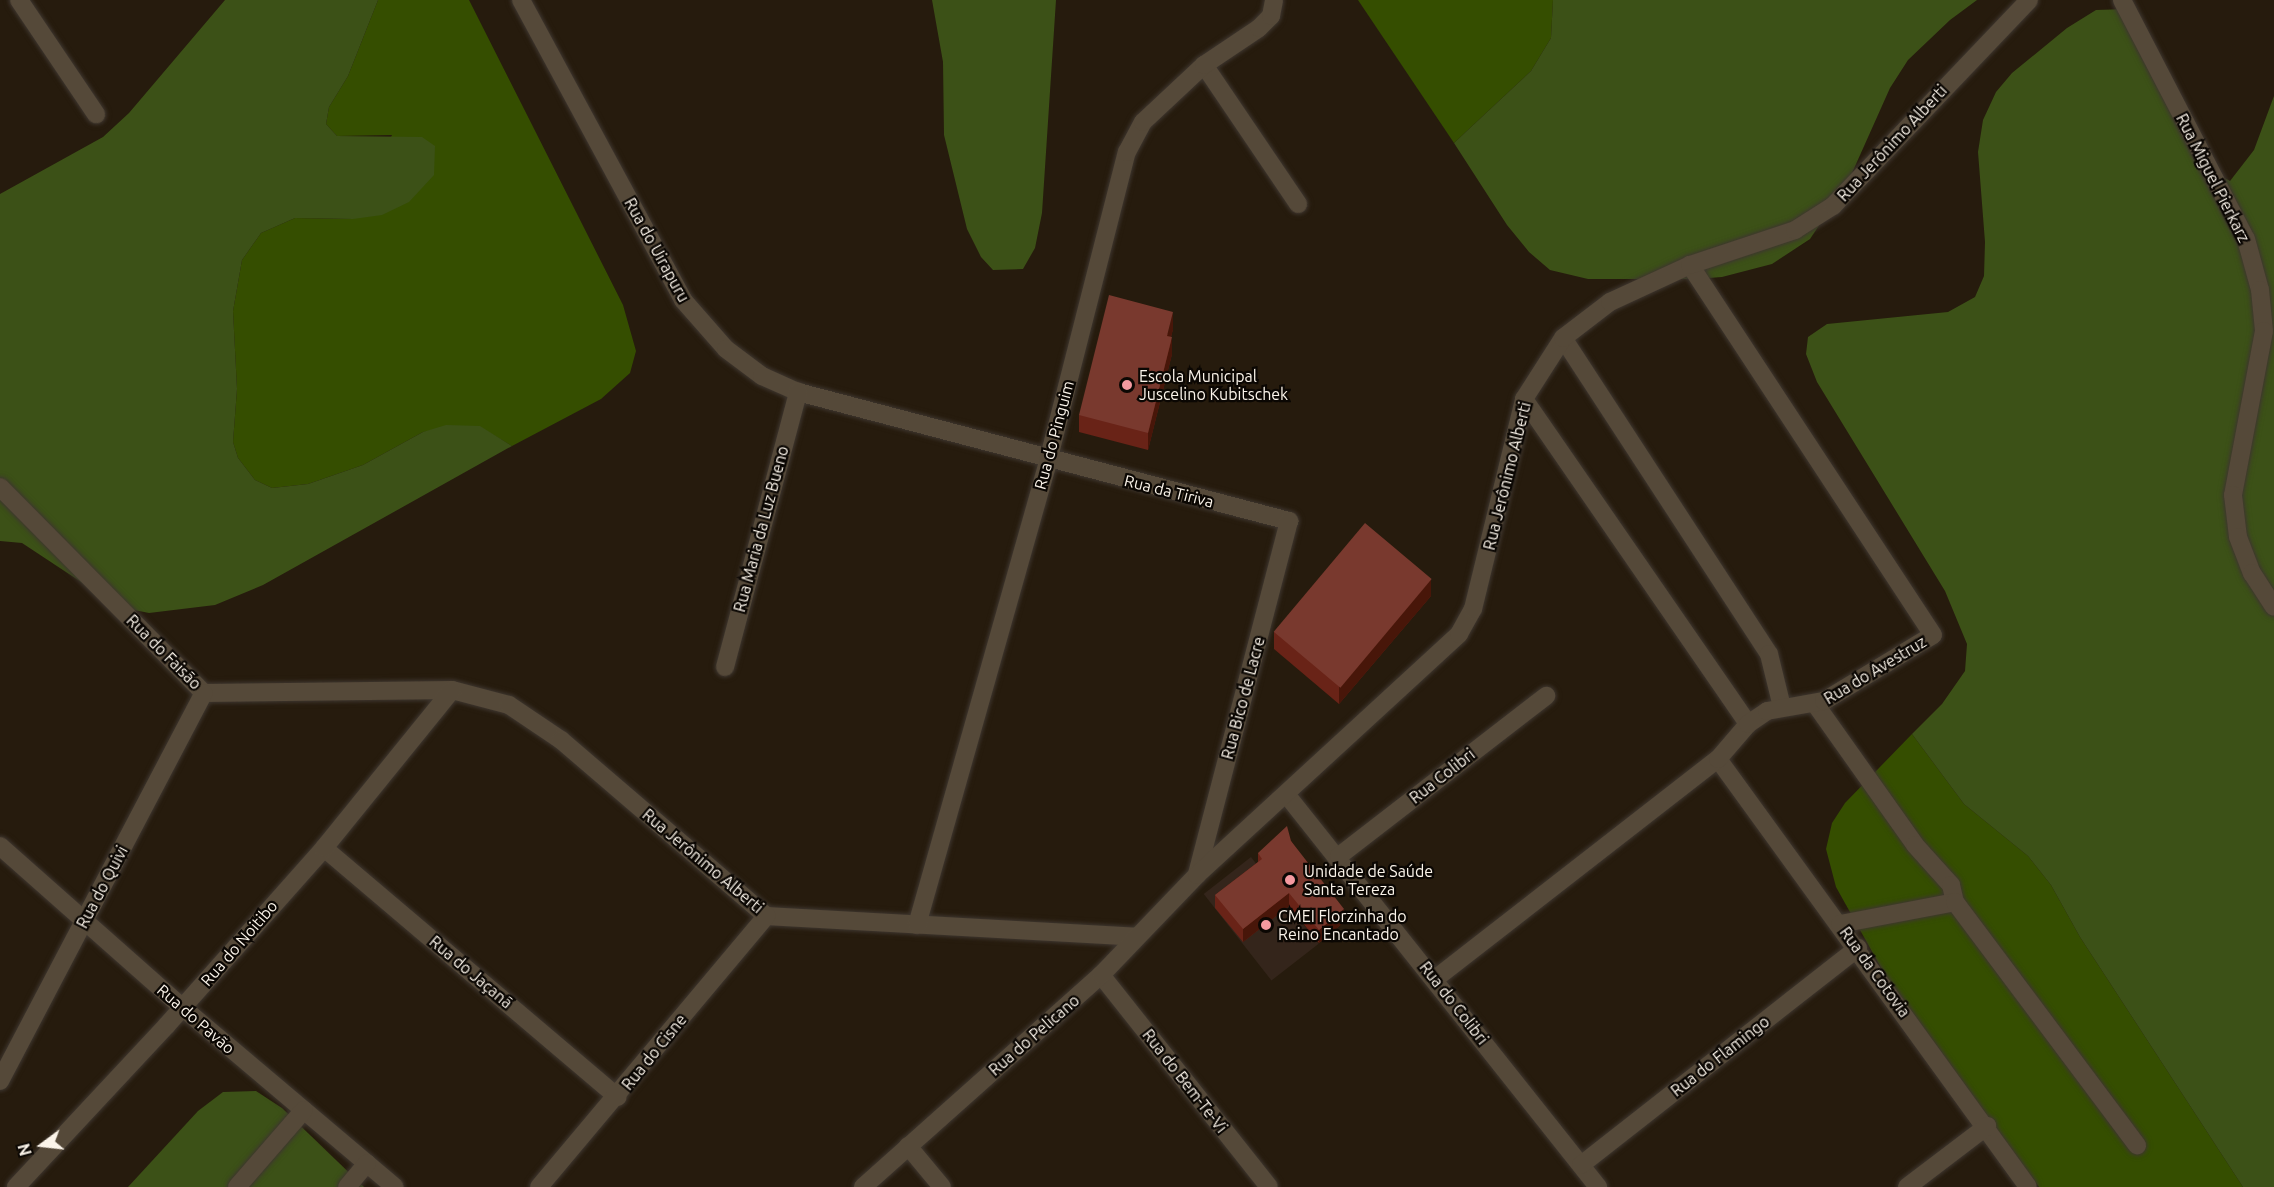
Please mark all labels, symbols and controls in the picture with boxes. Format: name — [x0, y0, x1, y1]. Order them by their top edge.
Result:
street label: Rua Jerônimo Alberti — [1833, 81, 1951, 205]
street label: Rua Miguel Pierkarz — [2172, 110, 2254, 246]
street label: Rua do Uirapuru — [620, 195, 694, 305]
place label: Escola Municipal Juscelino Kubitschek — [1139, 366, 1288, 404]
street label: Rua do Pinguim — [1030, 378, 1078, 492]
marker: Escola Municipal Juscelino Kubitschek — [1120, 378, 1134, 392]
street label: Rua Jerônimo Alberti — [1479, 400, 1535, 552]
street label: Rua Maria da Luz Bueno — [730, 444, 792, 614]
street label: Rua da Tiriva — [1122, 471, 1216, 511]
street label: Rua do Faisão — [123, 611, 205, 693]
street label: Rua do Avestruz — [1820, 632, 1930, 708]
street label: Rua Bico de Lacre — [1217, 635, 1269, 761]
street label: Rua Colibri — [1406, 745, 1478, 807]
street label: Rua Jerônimo Alberti — [639, 805, 767, 917]
street label: Rua do Quivi — [72, 843, 132, 931]
place label: Unidade de Saúde Santa Tereza — [1304, 861, 1433, 899]
marker: Unidade de Saúde Santa Tereza — [1281, 871, 1299, 889]
street label: Rua do Noitibo — [197, 896, 281, 990]
place label: CMEI Florzinha do Reino Encantado — [1278, 906, 1407, 944]
marker: CMEI Florzinha do Reino Encantado — [1259, 918, 1273, 932]
street label: Rua da Cotovia — [1836, 923, 1914, 1021]
street label: Rua do Jaçanã — [426, 932, 516, 1012]
street label: Rua do Colibri — [1416, 958, 1492, 1048]
street label: Rua do Pavão — [153, 980, 239, 1058]
street label: Rua do Pelicano — [985, 990, 1083, 1080]
street label: Rua do Cisne — [618, 1010, 690, 1094]
street label: Rua do Flamingo — [1667, 1012, 1773, 1100]
street label: Rua do Bem-Te-Vi — [1139, 1025, 1231, 1137]
north arrow — [12, 1115, 72, 1175]
text: N — [14, 1142, 35, 1158]

